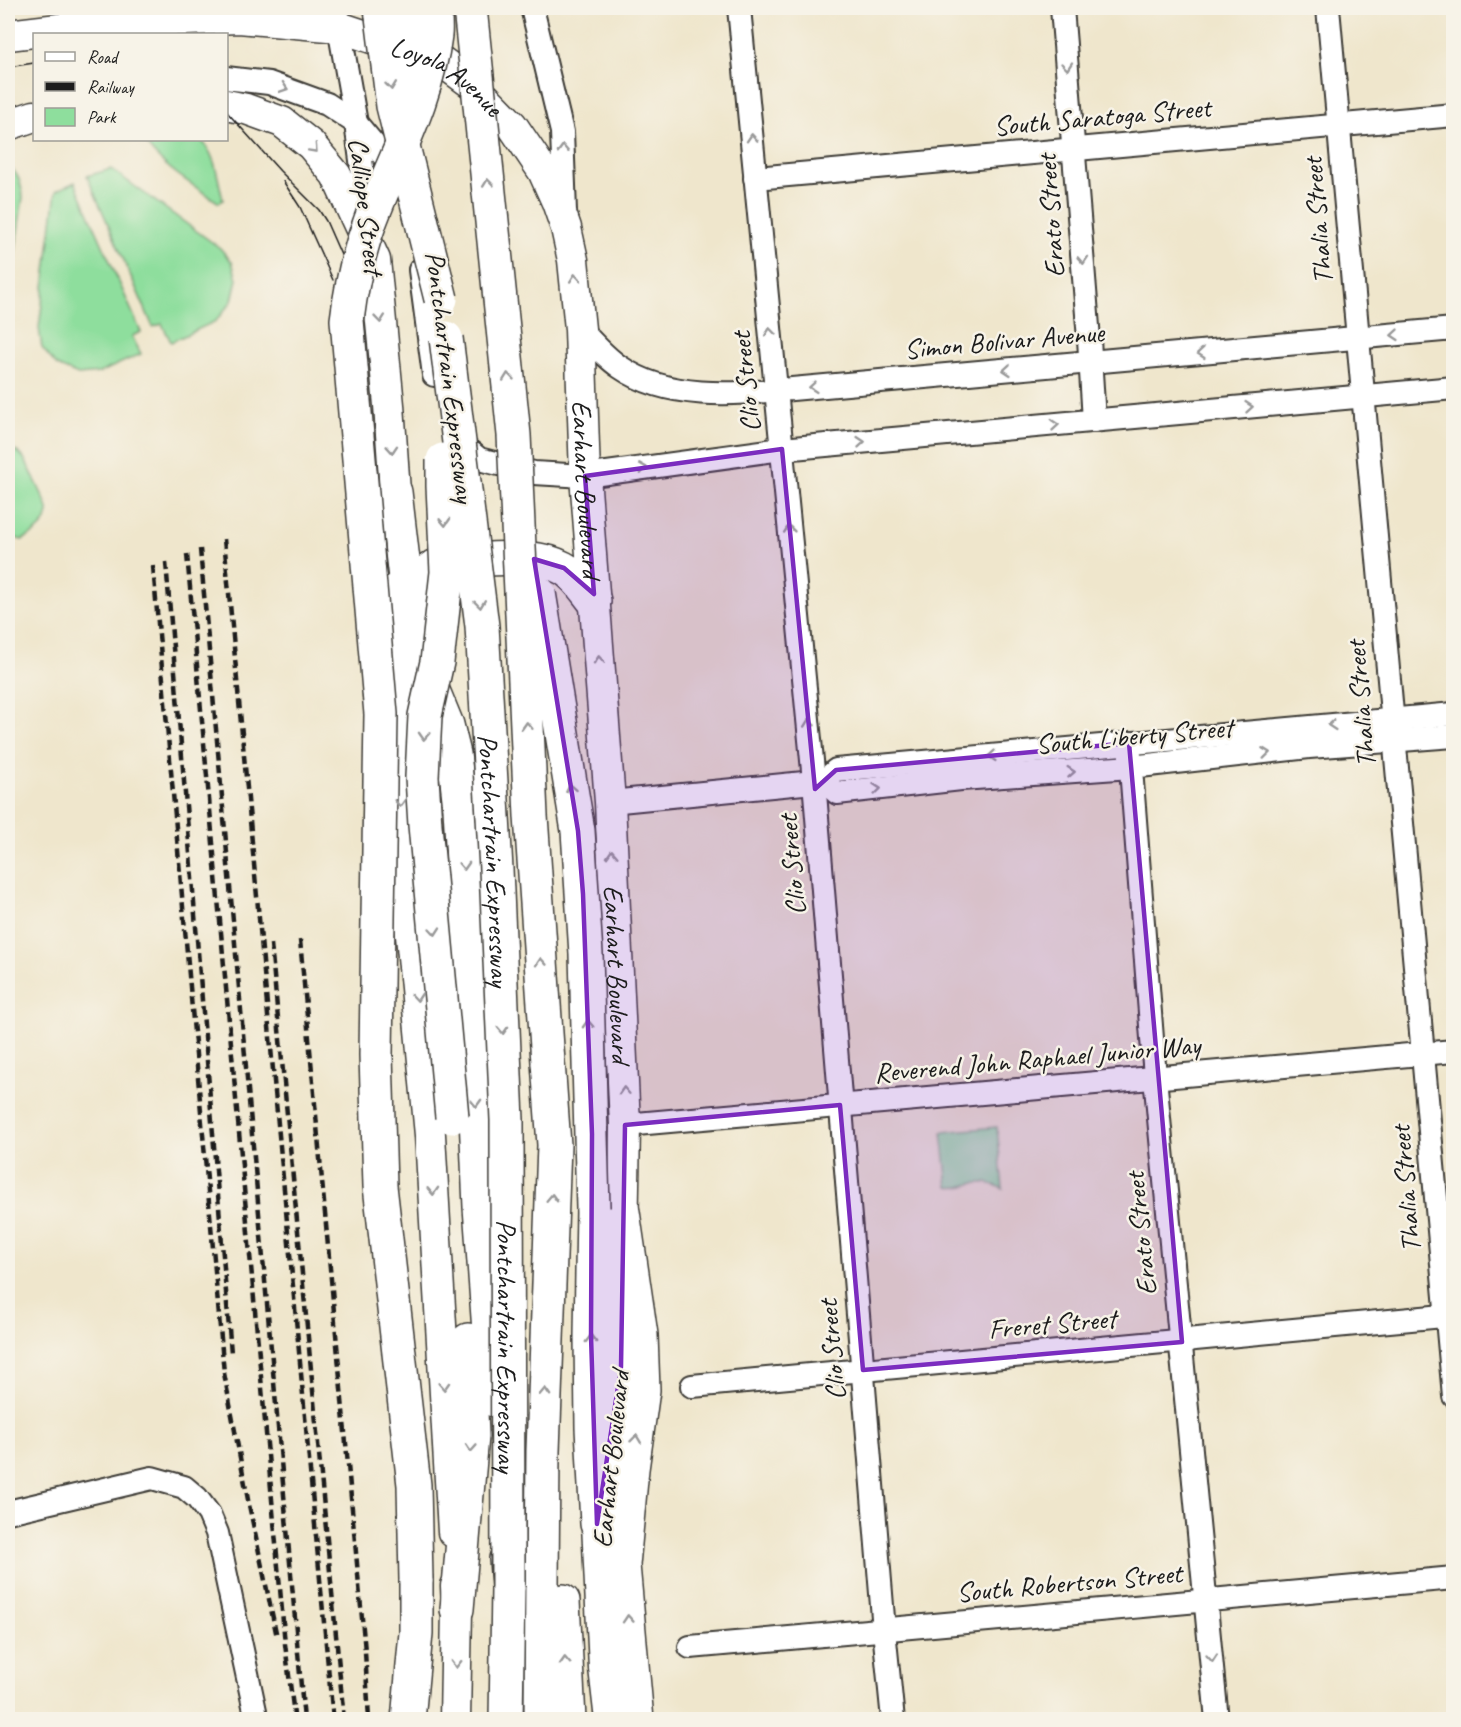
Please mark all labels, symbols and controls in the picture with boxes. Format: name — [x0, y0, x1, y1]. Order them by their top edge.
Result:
street label: Loyola Avenue — [386, 28, 512, 125]
legend — [33, 33, 228, 141]
text: Road — [87, 46, 120, 68]
one-way arrow — [1060, 61, 1073, 70]
text: Railway — [87, 76, 135, 98]
one-way arrow — [278, 81, 289, 94]
one-way arrow — [384, 82, 397, 91]
street label: South Saratoga Street — [992, 89, 1215, 143]
text: Park — [87, 106, 117, 128]
one-way arrow — [746, 133, 759, 143]
street label: Calliope Street — [341, 136, 393, 280]
one-way arrow — [307, 143, 318, 153]
one-way arrow — [556, 144, 569, 153]
street label: Erato Street — [1029, 151, 1072, 279]
street label: Thalia Street — [1294, 153, 1340, 286]
one-way arrow — [482, 178, 495, 187]
street label: Pontchartrain Expressway — [418, 250, 484, 507]
one-way arrow — [1076, 256, 1089, 265]
one-way arrow — [569, 274, 582, 283]
one-way arrow — [373, 314, 386, 323]
street label: Simon Bolivar Avenue — [903, 314, 1107, 367]
street label: Clio Street — [723, 327, 768, 434]
one-way arrow — [764, 328, 777, 337]
one-way arrow — [1391, 328, 1400, 341]
one-way arrow — [1197, 346, 1206, 359]
one-way arrow — [1002, 363, 1011, 376]
one-way arrow — [502, 372, 515, 381]
one-way arrow — [808, 380, 817, 393]
street label: Earhart Boulevard — [564, 400, 610, 583]
one-way arrow — [1245, 401, 1254, 414]
one-way arrow — [1050, 419, 1060, 432]
one-way arrow — [856, 436, 865, 449]
one-way arrow — [385, 444, 398, 453]
one-way arrow — [638, 463, 647, 475]
one-way arrow — [438, 518, 451, 527]
one-way arrow — [784, 525, 796, 534]
one-way arrow — [473, 600, 485, 609]
street label: Thalia Street — [1337, 636, 1383, 769]
one-way arrow — [593, 655, 606, 664]
street label: South Liberty Street — [1034, 709, 1238, 762]
one-way arrow — [1328, 718, 1337, 731]
one-way arrow — [803, 719, 815, 728]
one-way arrow — [520, 721, 533, 730]
one-way arrow — [417, 732, 430, 741]
street label: Pontchartrain Expressway — [470, 733, 518, 990]
one-way arrow — [1261, 747, 1270, 759]
one-way arrow — [987, 749, 996, 762]
one-way arrow — [1067, 765, 1076, 778]
one-way arrow — [565, 783, 578, 793]
one-way arrow — [873, 783, 882, 796]
one-way arrow — [394, 798, 406, 807]
street label: Clio Street — [769, 811, 813, 917]
one-way arrow — [606, 850, 619, 859]
one-way arrow — [457, 862, 470, 871]
street label: Earhart Boulevard — [596, 885, 639, 1068]
one-way arrow — [428, 926, 441, 935]
one-way arrow — [535, 958, 548, 967]
one-way arrow — [410, 993, 423, 1002]
one-way arrow — [582, 1020, 594, 1029]
one-way arrow — [497, 1025, 510, 1034]
street label: Reverend John Raphael Junior Way — [873, 1027, 1204, 1090]
one-way arrow — [617, 1086, 630, 1095]
one-way arrow — [469, 1098, 482, 1107]
street label: Thalia Street — [1382, 1121, 1428, 1254]
street label: Erato Street — [1116, 1168, 1164, 1297]
one-way arrow — [426, 1187, 439, 1196]
one-way arrow — [545, 1193, 558, 1202]
street label: Pontchartrain Expressway — [489, 1220, 525, 1475]
street label: Clio Street — [809, 1296, 853, 1402]
street label: Freret Street — [987, 1300, 1121, 1347]
one-way arrow — [585, 1335, 597, 1344]
street label: Earhart Boulevard — [584, 1365, 638, 1549]
one-way arrow — [438, 1382, 451, 1391]
one-way arrow — [538, 1388, 551, 1397]
one-way arrow — [630, 1434, 642, 1443]
one-way arrow — [465, 1444, 478, 1453]
street label: South Robertson Street — [955, 1555, 1186, 1610]
one-way arrow — [621, 1615, 634, 1624]
one-way arrow — [1205, 1653, 1218, 1662]
one-way arrow — [559, 1657, 572, 1666]
one-way arrow — [450, 1660, 463, 1669]

